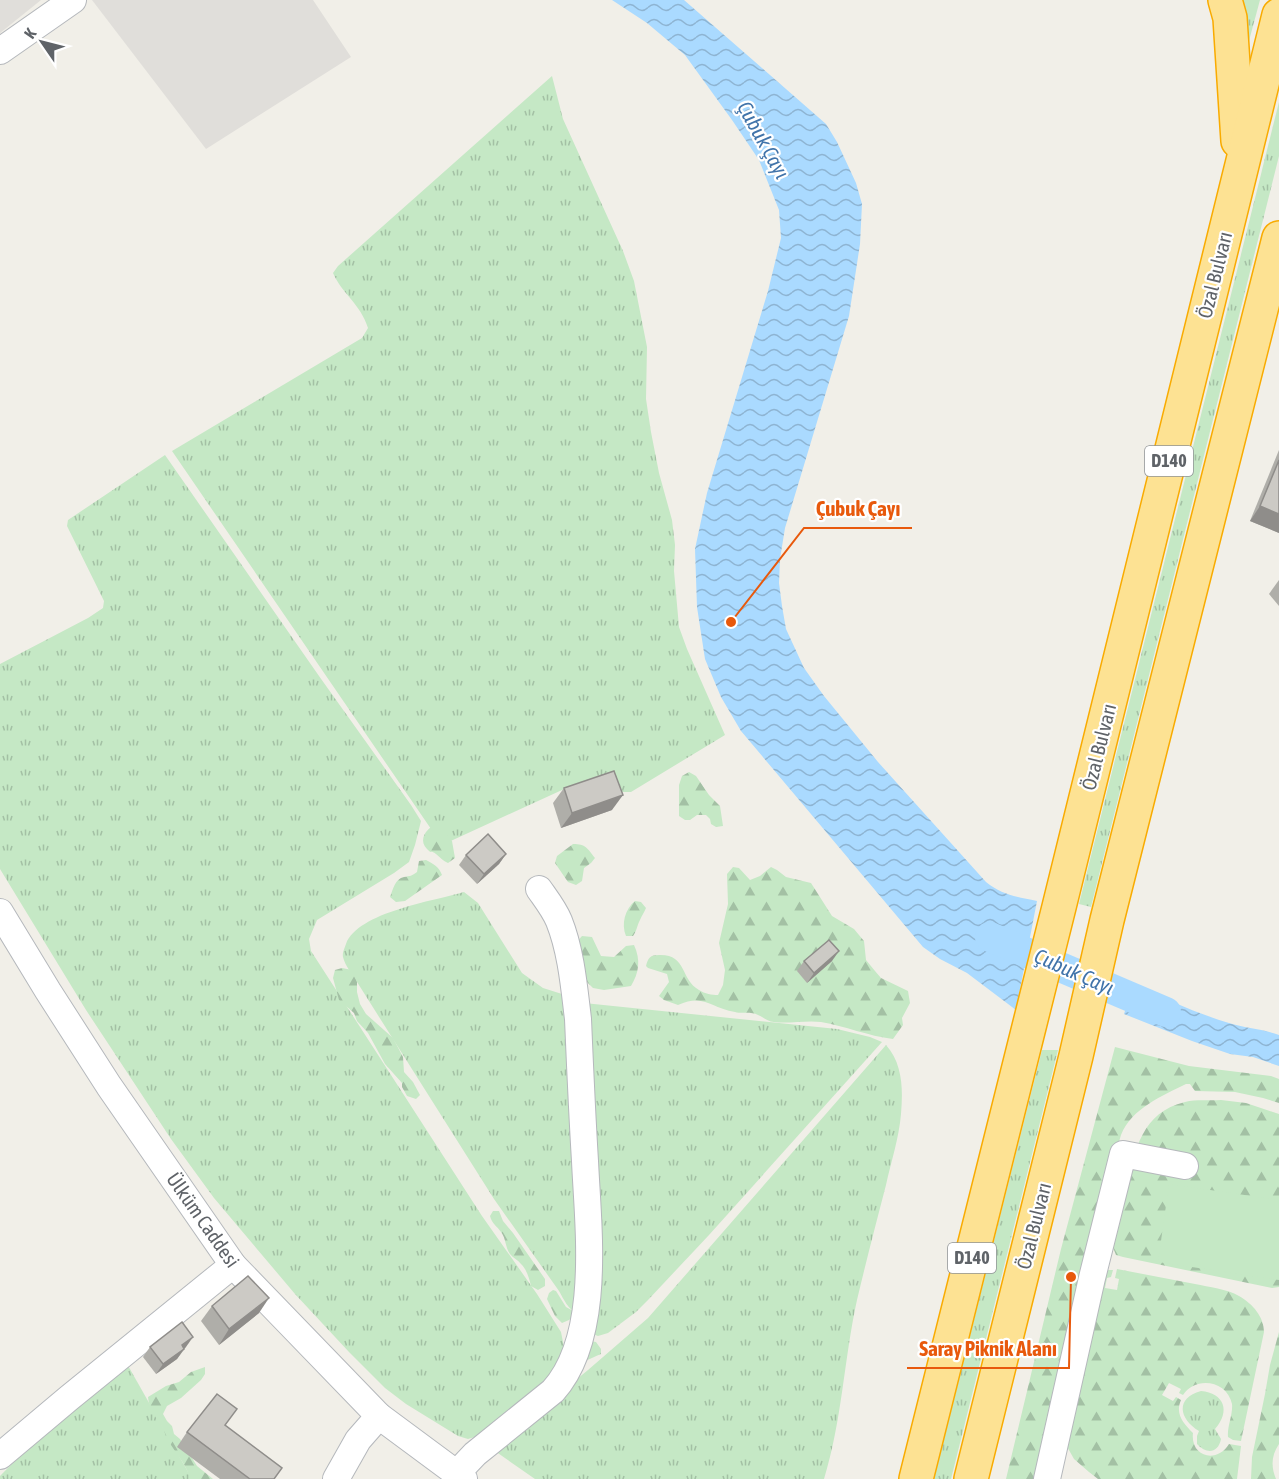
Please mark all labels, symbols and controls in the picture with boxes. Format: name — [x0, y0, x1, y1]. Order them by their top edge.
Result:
north arrow — [12, 12, 72, 72]
text: K — [20, 25, 39, 42]
water label: Çubuk Çayı — [733, 97, 795, 182]
street label: Özal Bulvarı — [1193, 229, 1236, 321]
road number: D140 — [1145, 446, 1193, 476]
callout: Çubuk Çayı — [804, 489, 912, 528]
text: Çubuk Çayı — [816, 496, 900, 520]
street label: Özal Bulvarı — [1077, 701, 1120, 793]
water label: Çubuk Çayı — [1031, 943, 1118, 999]
street label: Ülküm Caddesi — [162, 1168, 245, 1272]
street label: Özal Bulvarı — [1012, 1180, 1055, 1272]
road number: D140 — [948, 1243, 996, 1273]
callout: Saray Piknik Alanı — [907, 1329, 1069, 1368]
text: Saray Piknik Alanı — [919, 1336, 1057, 1360]

